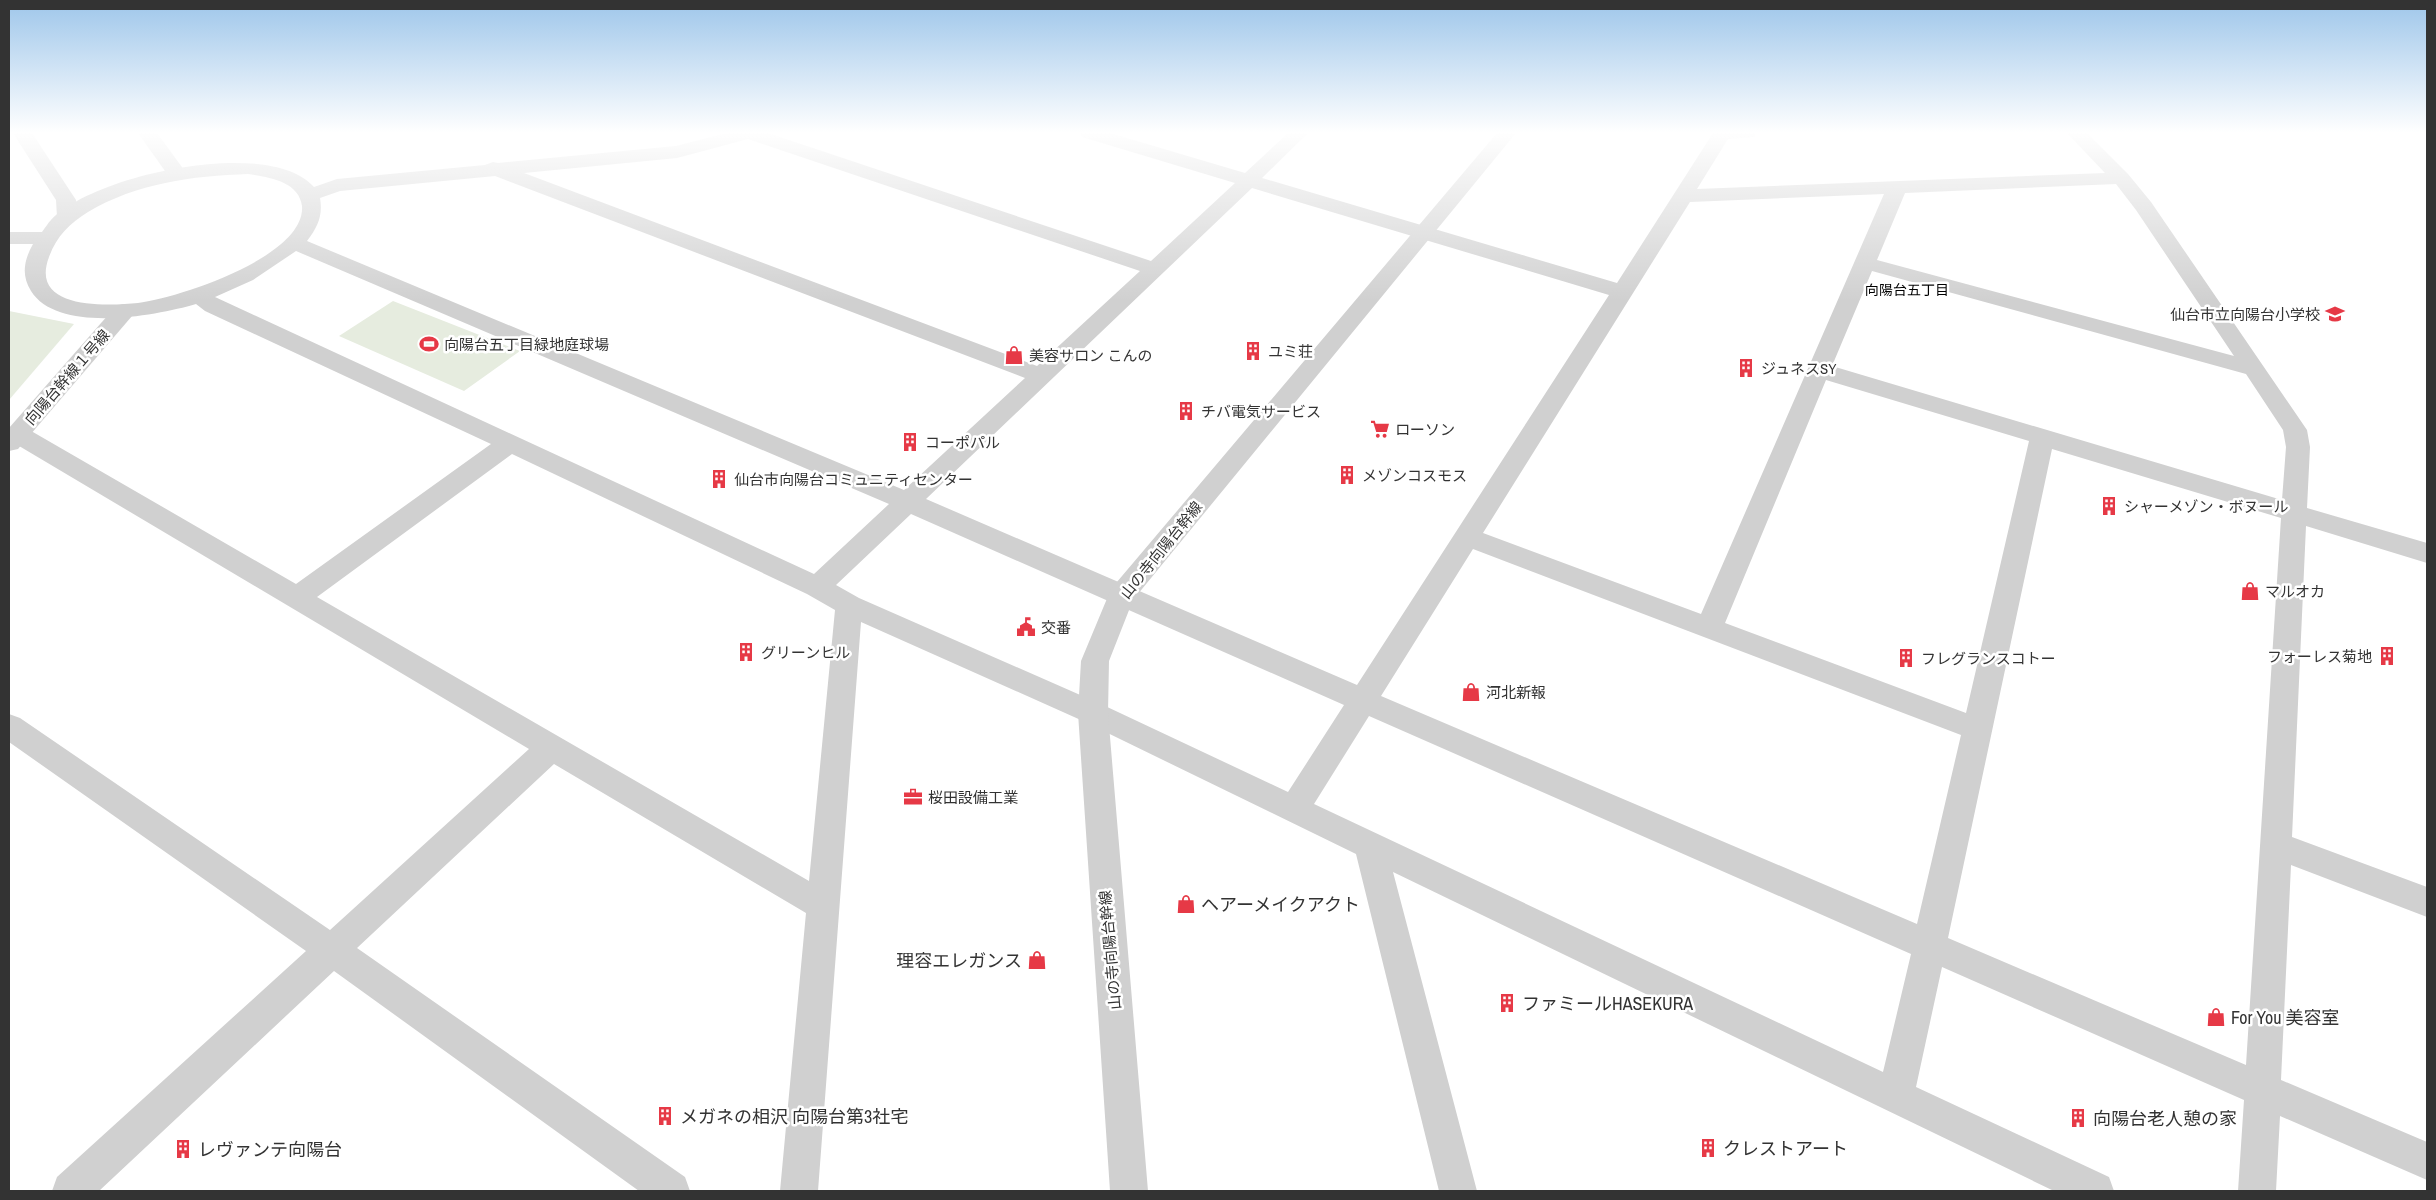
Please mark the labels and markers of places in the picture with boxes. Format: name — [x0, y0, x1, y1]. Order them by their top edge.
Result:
school or university icon: 仙台市立向陽台小学校 — [2324, 303, 2346, 325]
place label: 仙台市立向陽台小学校 — [2170, 304, 2320, 325]
sports icon: 向陽台五丁目緑地庭球場 — [418, 333, 440, 355]
place label: 向陽台五丁目緑地庭球場 — [444, 334, 609, 355]
building icon: ユミ荘 — [1242, 340, 1264, 362]
place label: ユミ荘 — [1268, 341, 1313, 362]
shop icon: 美容サロン こんの — [1003, 344, 1025, 366]
place label: 美容サロン こんの — [1029, 345, 1152, 366]
building icon: ジュネスSY — [1735, 357, 1757, 379]
place label: ジュネスSY — [1761, 358, 1837, 379]
building icon: チバ電気サービス — [1175, 400, 1197, 422]
place label: チバ電気サービス — [1201, 401, 1321, 422]
supermarket icon: ローソン — [1369, 418, 1391, 440]
place label: ローソン — [1395, 419, 1455, 440]
building icon: コーポパル — [899, 431, 921, 453]
place label: コーポパル — [925, 432, 1000, 453]
building icon: メゾンコスモス — [1336, 464, 1358, 486]
place label: メゾンコスモス — [1362, 465, 1467, 486]
building icon: 仙台市向陽台コミュニティセンター — [708, 468, 730, 490]
place label: 仙台市向陽台コミュニティセンター — [734, 469, 973, 490]
building icon: シャーメゾン・ボヌール — [2098, 495, 2120, 517]
place label: シャーメゾン・ボヌール — [2124, 496, 2288, 517]
shop icon: マルオカ — [2239, 580, 2261, 602]
place label: マルオカ — [2265, 581, 2325, 602]
public building icon: 交番 — [1015, 616, 1037, 638]
place label: 交番 — [1041, 617, 1071, 638]
building icon: グリーンヒル — [735, 641, 757, 663]
place label: グリーンヒル — [761, 642, 850, 663]
building icon: フォーレス菊地 — [2376, 645, 2398, 667]
place label: フォーレス菊地 — [2267, 646, 2372, 667]
building icon: フレグランスコトー — [1895, 647, 1917, 669]
place label: フレグランスコトー — [1921, 648, 2056, 669]
shop icon: 河北新報 — [1460, 681, 1482, 703]
place label: 河北新報 — [1486, 682, 1546, 703]
office icon: 桜田設備工業 — [902, 786, 924, 808]
place label: 桜田設備工業 — [928, 787, 1018, 808]
place label: ヘアーメイクアクト — [1201, 892, 1360, 917]
shop icon: ヘアーメイクアクト — [1175, 893, 1197, 915]
place label: 理容エレガンス — [896, 948, 1022, 973]
shop icon: 理容エレガンス — [1026, 949, 1048, 971]
place label: ファミールHASEKURA — [1522, 991, 1693, 1016]
building icon: ファミールHASEKURA — [1496, 992, 1518, 1014]
place label: For You 美容室 — [2231, 1005, 2339, 1030]
shop icon: For You 美容室 — [2205, 1006, 2227, 1028]
place label: メガネの相沢 向陽台第3社宅 — [680, 1104, 908, 1129]
building icon: メガネの相沢 向陽台第3社宅 — [654, 1105, 676, 1127]
place label: 向陽台老人憩の家 — [2093, 1106, 2237, 1131]
building icon: 向陽台老人憩の家 — [2067, 1107, 2089, 1129]
place label: クレストアート — [1723, 1136, 1848, 1161]
place label: レヴァンテ向陽台 — [198, 1137, 342, 1162]
building icon: クレストアート — [1697, 1137, 1719, 1159]
building icon: レヴァンテ向陽台 — [172, 1138, 194, 1160]

